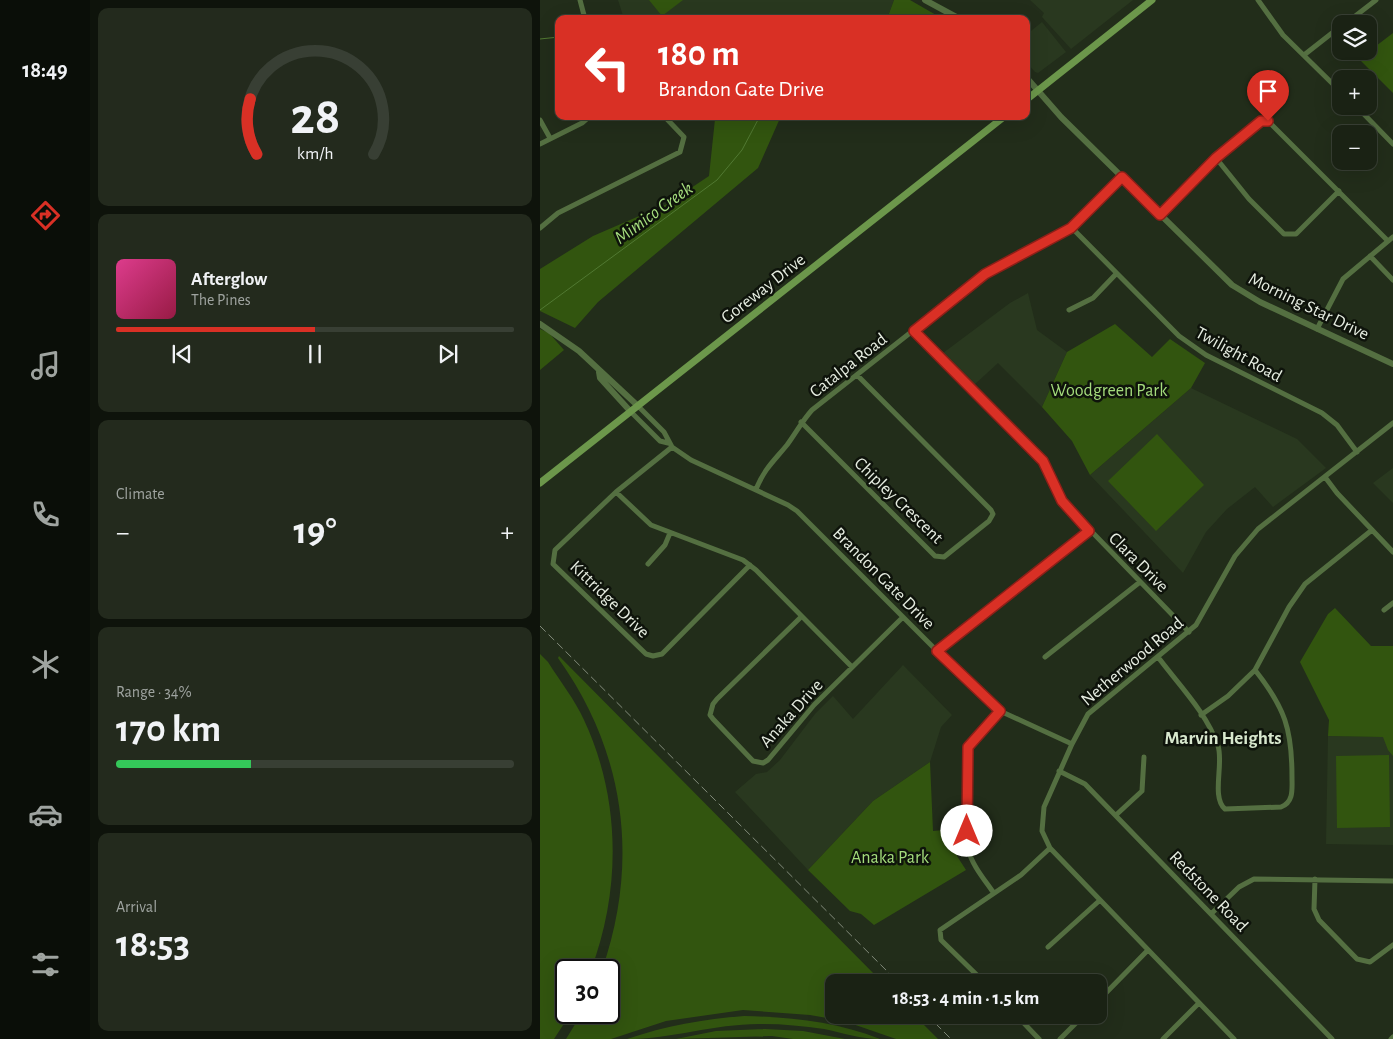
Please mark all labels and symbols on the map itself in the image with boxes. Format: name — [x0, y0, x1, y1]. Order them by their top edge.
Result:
pin — [1247, 70, 1289, 121]
water label: Mimico Creek — [611, 178, 697, 248]
street label: Goreway Drive — [718, 251, 809, 327]
street label: Morning Star Drive — [1245, 270, 1372, 344]
street label: Twilight Road — [1192, 324, 1285, 386]
street label: Catalpa Road — [807, 330, 891, 401]
park label: Woodgreen Park — [1051, 382, 1168, 400]
street label: Chipley Crescent — [850, 454, 946, 548]
street label: Brandon Gate Drive — [829, 524, 938, 633]
street label: Clara Drive — [1105, 529, 1172, 596]
street label: Kittridge Drive — [566, 558, 652, 642]
street label: Netherwood Road — [1078, 614, 1187, 710]
street label: Anaka Drive — [757, 676, 827, 751]
district label: Marvin Heights — [1164, 729, 1282, 748]
position arrow — [940, 804, 992, 856]
street label: Redstone Road — [1166, 848, 1251, 935]
park label: Anaka Park — [851, 849, 930, 867]
speed limit sign: 30 — [555, 959, 620, 1024]

